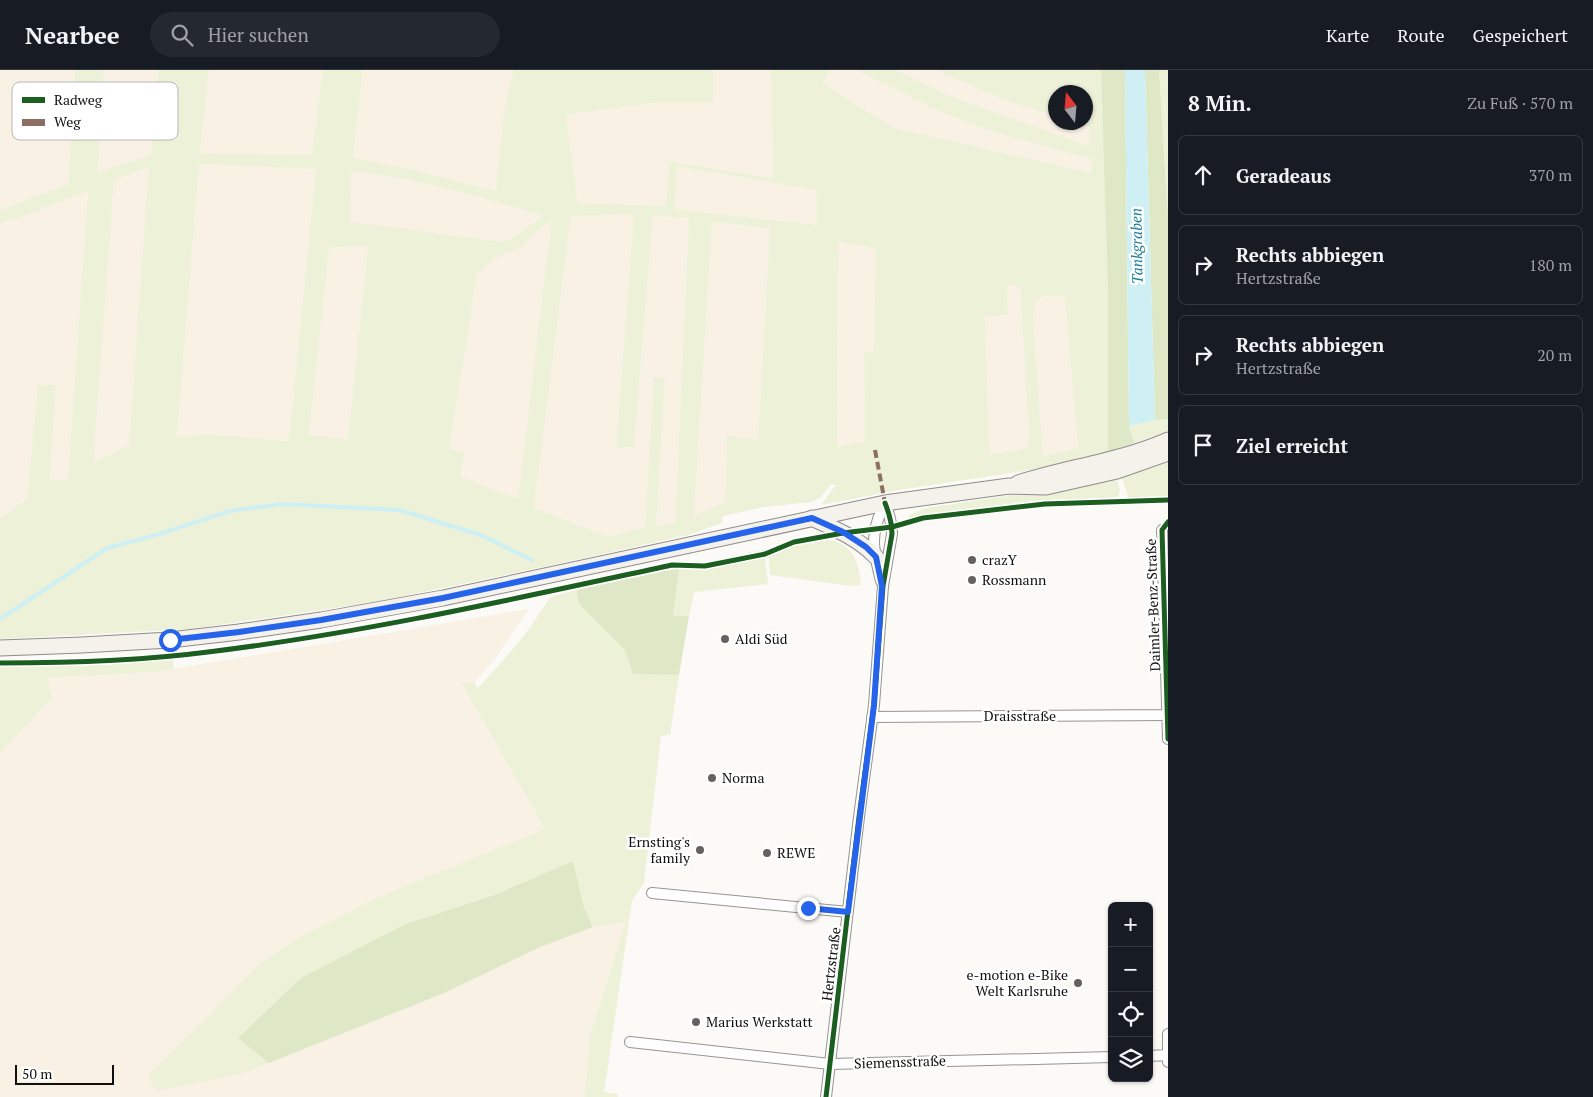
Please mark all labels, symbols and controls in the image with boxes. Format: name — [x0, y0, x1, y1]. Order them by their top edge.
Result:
search box — [150, 12, 500, 57]
text: Nearbee — [25, 19, 120, 51]
icon: search — [168, 21, 196, 49]
text: Hier suchen — [208, 22, 309, 47]
text: Karte — [1326, 23, 1369, 47]
text: Route — [1397, 23, 1445, 47]
text: Gespeichert — [1473, 23, 1568, 47]
legend — [12, 82, 178, 140]
north arrow — [1048, 85, 1093, 130]
text: 8 Min. — [1188, 89, 1252, 117]
text: Radweg — [54, 90, 103, 109]
text: Zu Fuß · 570 m — [1467, 92, 1573, 114]
text: Weg — [54, 112, 81, 131]
icon: ahead — [1189, 161, 1217, 189]
text: Geradeaus — [1236, 163, 1331, 188]
text: 370 m — [1529, 164, 1572, 186]
water label: Tankgraben — [1125, 208, 1147, 284]
text: Rechts abbiegen — [1236, 242, 1384, 267]
icon: right — [1189, 251, 1217, 279]
text: 180 m — [1529, 254, 1572, 276]
text: Hertzstraße — [1236, 267, 1321, 289]
text: Rechts abbiegen — [1236, 332, 1384, 357]
icon: right — [1189, 341, 1217, 369]
text: 20 m — [1537, 344, 1572, 366]
text: Hertzstraße — [1236, 357, 1321, 379]
icon: arrive — [1189, 431, 1217, 459]
text: Ziel erreicht — [1236, 433, 1348, 458]
street label: Daimler-Benz-Straße — [1141, 538, 1164, 672]
place label: crazY — [982, 550, 1018, 569]
marker: crazY — [966, 554, 978, 566]
place label: Rossmann — [982, 570, 1047, 589]
marker: Rossmann — [966, 574, 978, 586]
route start — [159, 629, 182, 652]
place label: Aldi Süd — [735, 629, 788, 648]
marker: Aldi Süd — [719, 633, 731, 645]
street label: Draisstraße — [984, 706, 1056, 725]
place label: Norma — [722, 768, 765, 787]
marker: Norma — [706, 772, 718, 784]
place label: Ernsting's family — [628, 832, 691, 867]
place label: REWE — [777, 843, 815, 862]
marker: Ernsting's family — [694, 844, 706, 856]
marker: REWE — [761, 847, 773, 859]
route end — [797, 897, 820, 920]
map controls — [1108, 902, 1153, 1082]
button: + — [1108, 902, 1153, 947]
street label: Hertzstraße — [817, 926, 844, 1002]
button: − — [1108, 947, 1153, 992]
place label: e-motion e-Bike Welt Karlsruhe — [967, 965, 1068, 1000]
marker: e-motion e-Bike Welt Karlsruhe — [1072, 977, 1084, 989]
button: locate — [1108, 992, 1153, 1037]
place label: Marius Werkstatt — [706, 1012, 814, 1031]
marker: Marius Werkstatt — [690, 1016, 702, 1028]
button: layers — [1108, 1037, 1153, 1082]
street label: Siemensstraße — [854, 1050, 946, 1073]
scale bar — [15, 1062, 114, 1085]
text: 50 m — [22, 1064, 52, 1083]

